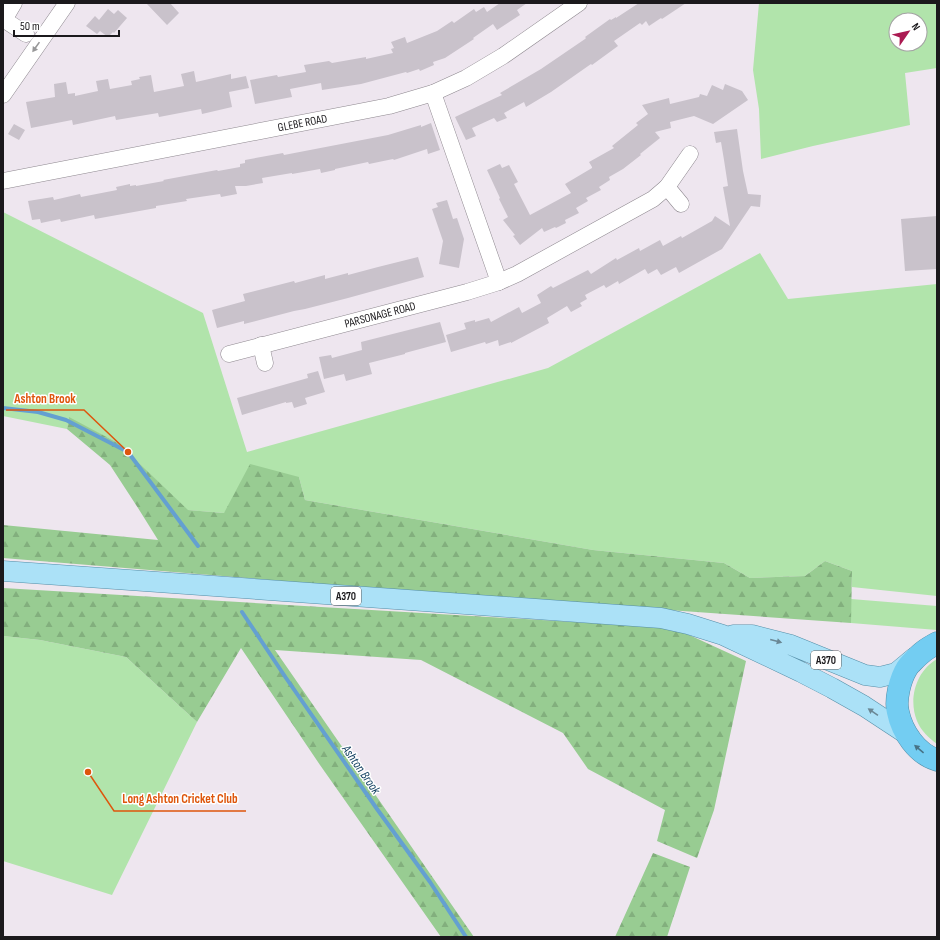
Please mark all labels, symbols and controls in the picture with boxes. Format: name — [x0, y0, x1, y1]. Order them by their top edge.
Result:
scale bar — [14, 12, 119, 38]
north arrow — [888, 12, 928, 52]
text: 50 m — [20, 19, 40, 34]
text: N — [909, 21, 923, 33]
one-way arrow — [32, 41, 40, 52]
street label: GLEBE ROAD — [277, 111, 329, 135]
street label: PARSONAGE ROAD — [343, 299, 417, 332]
callout: Ashton Brook — [6, 385, 84, 410]
text: Ashton Brook — [13, 391, 76, 407]
road number: A370 — [331, 587, 361, 605]
one-way arrow — [770, 638, 782, 644]
road number: A370 — [811, 651, 841, 669]
one-way arrow — [867, 708, 878, 716]
water label: Ashton Brook — [338, 741, 385, 798]
one-way arrow — [914, 744, 925, 753]
callout: Long Ashton Cricket Club — [114, 786, 246, 811]
text: Long Ashton Cricket Club — [122, 791, 238, 807]

